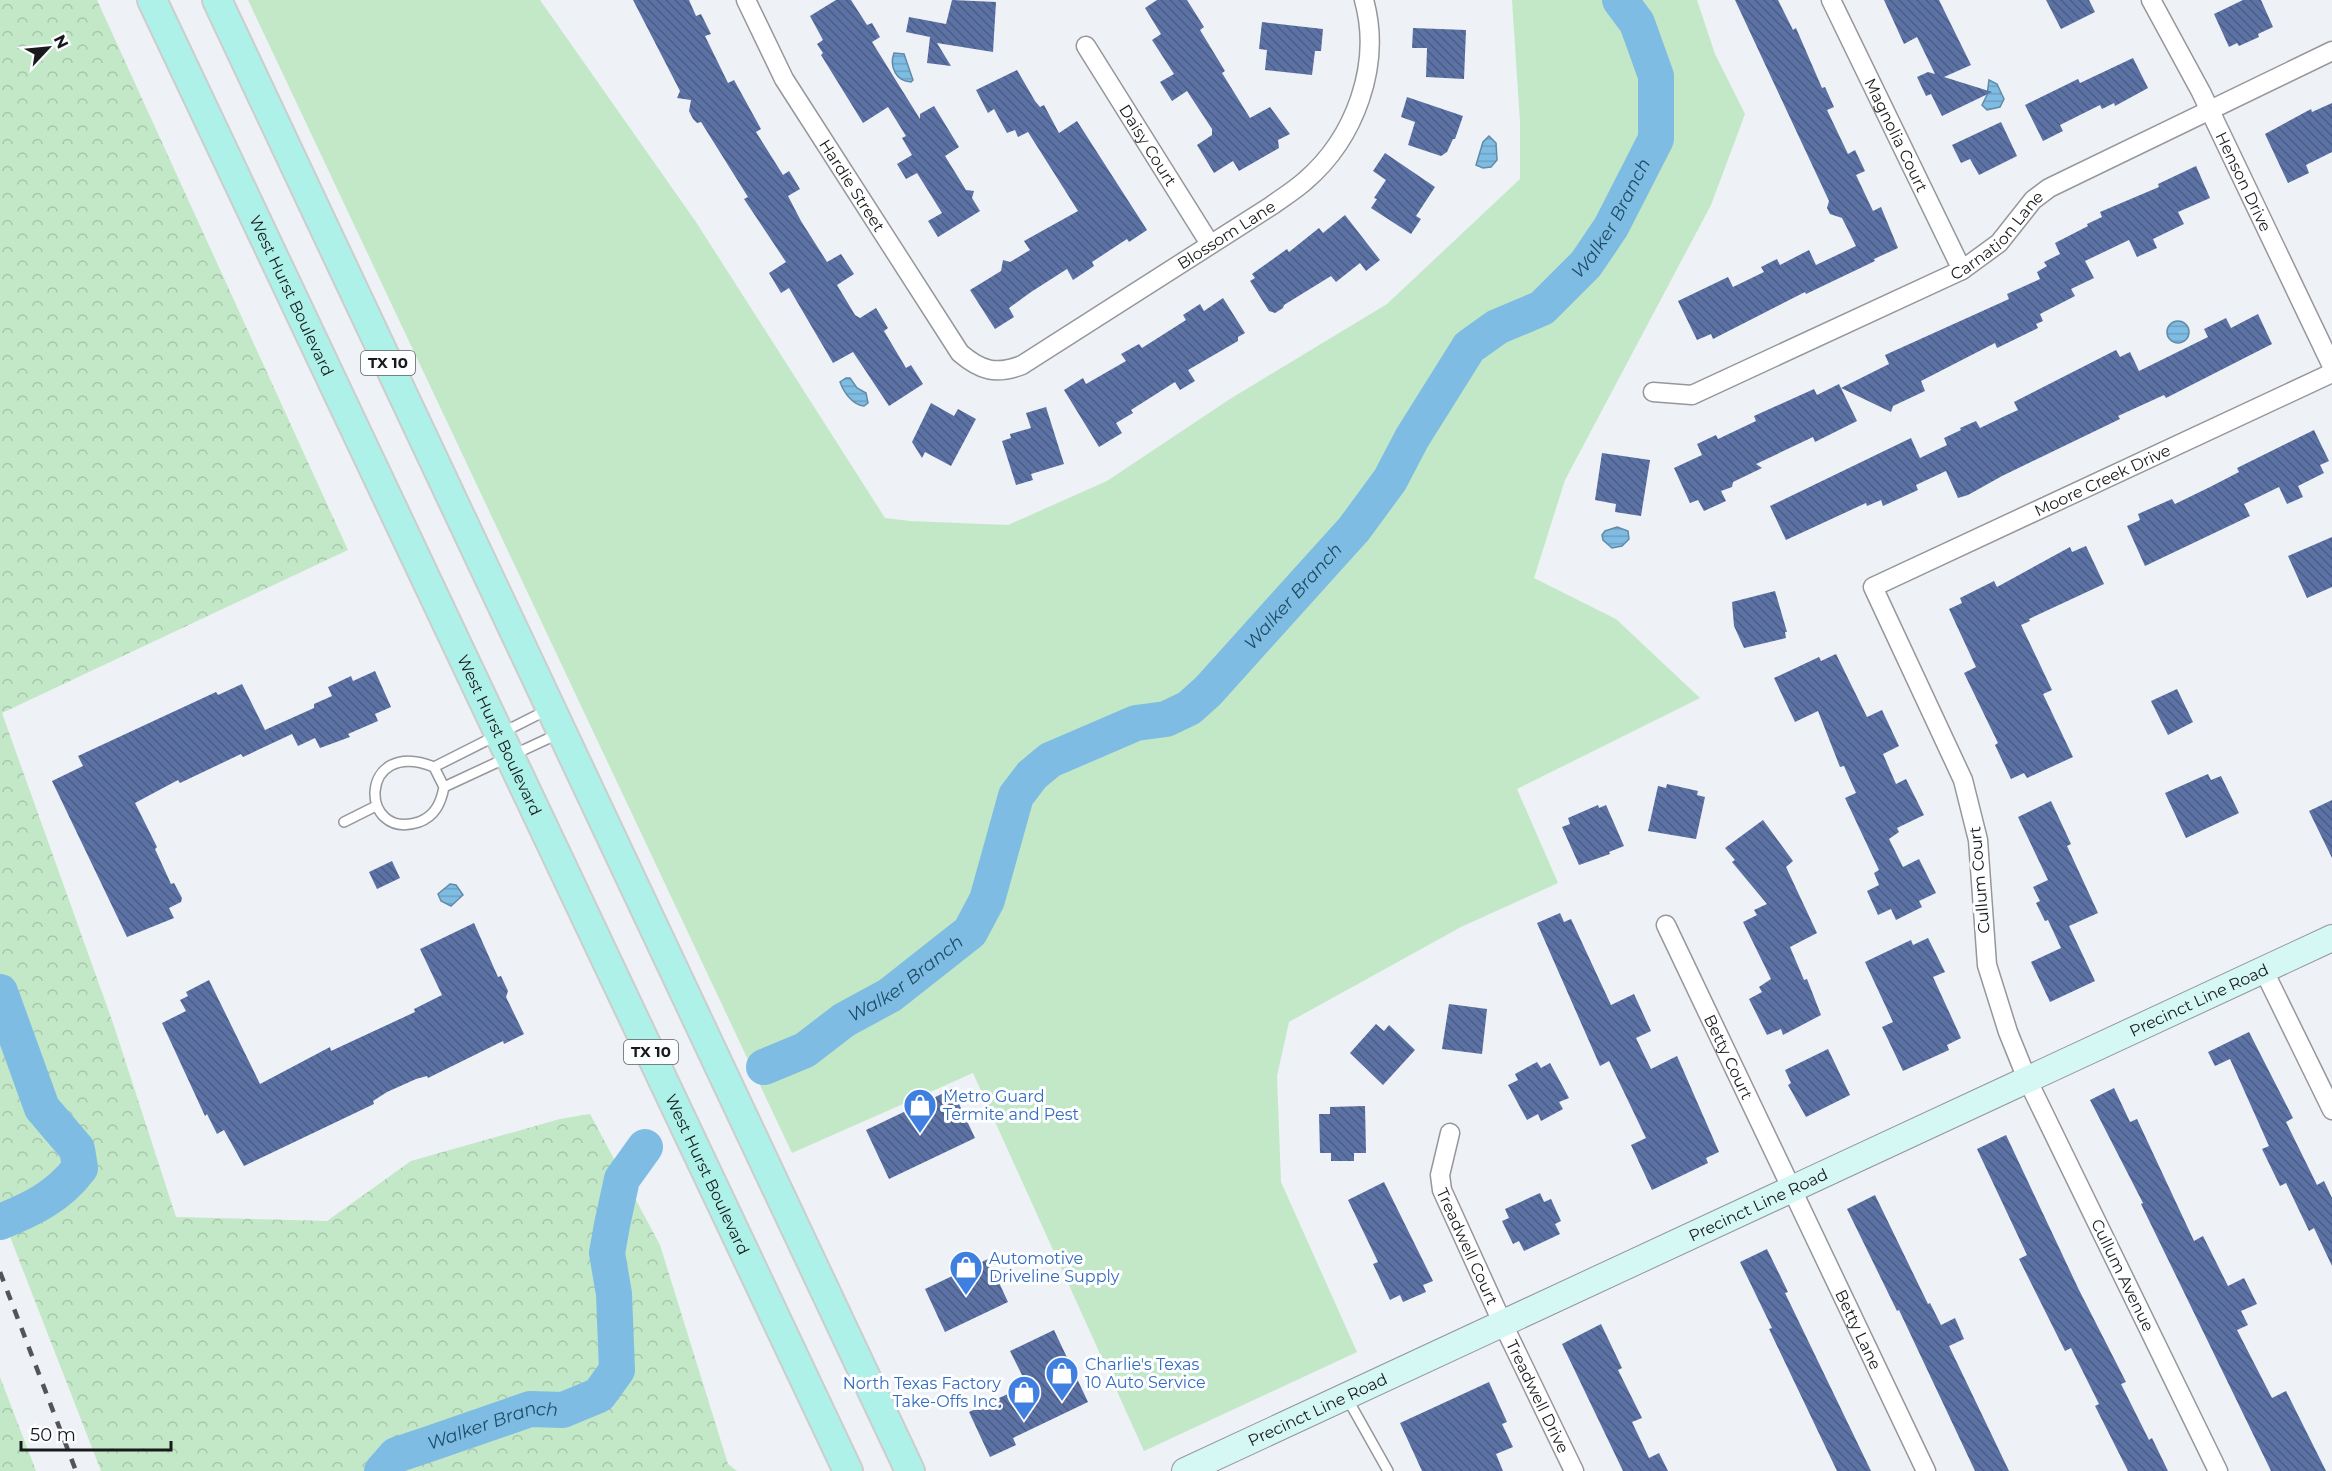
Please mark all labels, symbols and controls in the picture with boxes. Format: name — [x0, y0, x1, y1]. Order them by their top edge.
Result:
north arrow — [18, 18, 78, 78]
text: N — [50, 32, 72, 52]
street label: Magnolia Court — [1860, 75, 1932, 195]
street label: Daisy Court — [1115, 101, 1181, 190]
street label: Henson Drive — [2211, 129, 2275, 235]
street label: Hardie Street — [815, 136, 889, 236]
water label: Walker Branch — [1567, 155, 1655, 283]
street label: Carnation Lane — [1947, 187, 2047, 284]
street label: Blossom Lane — [1174, 197, 1279, 273]
street label: West Hurst Boulevard — [245, 212, 337, 379]
road number: TX 10 — [361, 351, 415, 375]
street label: Moore Creek Drive — [2031, 441, 2174, 520]
water label: Walker Branch — [1240, 539, 1347, 654]
street label: West Hurst Boulevard — [453, 652, 545, 818]
street label: Cullum Court — [1965, 825, 1994, 934]
water label: Walker Branch — [844, 931, 968, 1027]
street label: Precinct Line Road — [2127, 960, 2272, 1041]
street label: Betty Court — [1700, 1012, 1757, 1103]
road number: TX 10 — [624, 1040, 678, 1064]
shop icon: Metro Guard Termite and Pest — [902, 1087, 938, 1134]
place label: Metro Guard Termite and Pest — [943, 1087, 1080, 1124]
street label: West Hurst Boulevard — [661, 1091, 753, 1258]
street label: Precinct Line Road — [1686, 1165, 1831, 1246]
street label: Treadwell Court — [1432, 1185, 1502, 1308]
street label: Cullum Avenue — [2087, 1216, 2158, 1335]
shop icon: Automotive Driveline Supply — [948, 1249, 984, 1296]
place label: Automotive Driveline Supply — [989, 1249, 1120, 1286]
street label: Betty Lane — [1831, 1287, 1885, 1373]
street label: Treadwell Drive — [1502, 1337, 1573, 1456]
shop icon: Charlie's Texas 10 Auto Service — [1044, 1355, 1080, 1402]
place label: Charlie's Texas 10 Auto Service — [1085, 1355, 1206, 1392]
street label: Precinct Line Road — [1245, 1369, 1390, 1450]
place label: North Texas Factory Take-Offs Inc. — [843, 1374, 1001, 1411]
shop icon: North Texas Factory Take-Offs Inc. — [1006, 1374, 1042, 1421]
water label: Walker Branch — [424, 1397, 558, 1455]
scale bar — [21, 1414, 171, 1452]
text: 50 m — [30, 1424, 76, 1446]

